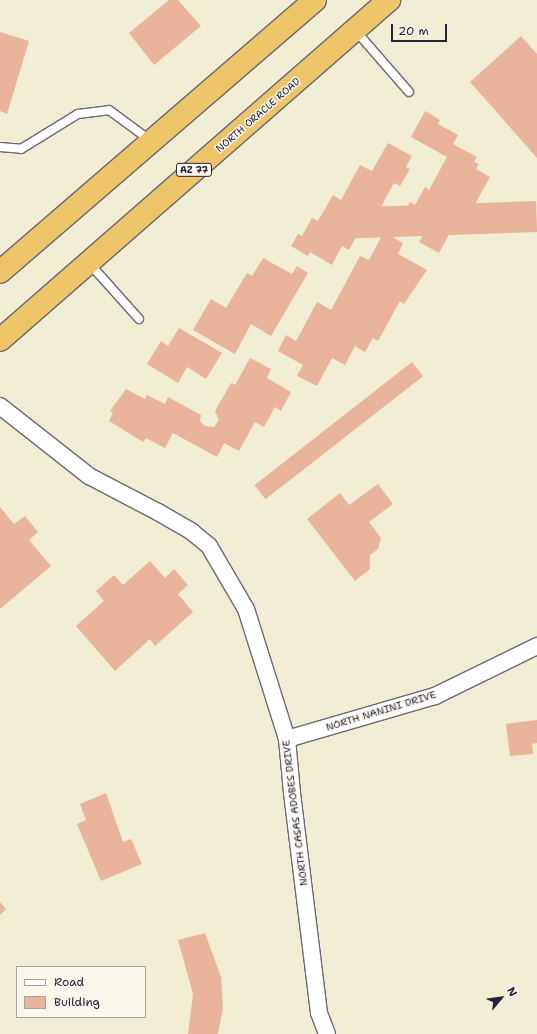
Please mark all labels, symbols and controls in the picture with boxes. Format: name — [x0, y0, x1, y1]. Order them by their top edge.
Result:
scale bar — [393, 16, 449, 42]
text: 20 m — [398, 23, 429, 39]
street label: NORTH ORACLE ROAD — [213, 75, 303, 155]
road number: AZ 77 — [175, 163, 213, 177]
street label: NORTH NANINI DRIVE — [324, 689, 438, 733]
street label: NORTH CASAS ADOBES DRIVE — [280, 739, 310, 887]
legend — [16, 966, 146, 1018]
text: Road — [54, 974, 84, 990]
north arrow — [481, 978, 521, 1018]
text: N — [503, 984, 521, 999]
text: Building — [54, 994, 100, 1010]

